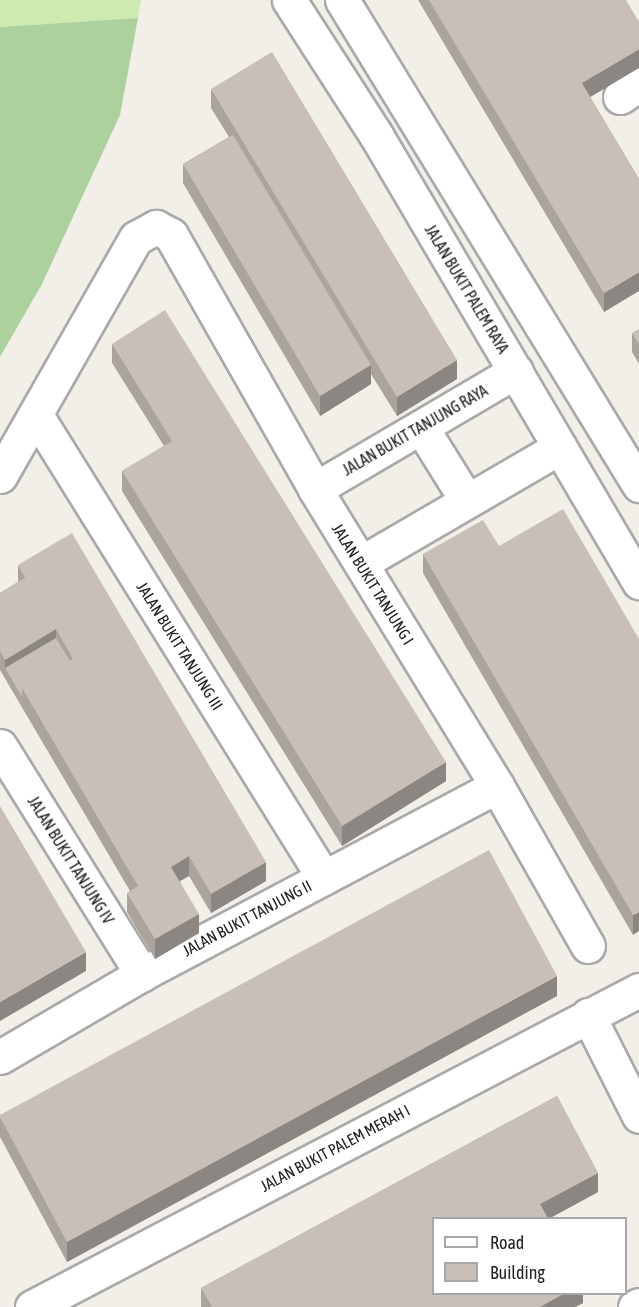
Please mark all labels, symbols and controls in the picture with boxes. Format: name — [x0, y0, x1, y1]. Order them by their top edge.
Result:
street label: JALAN BUKIT PALEM RAYA — [421, 221, 513, 357]
street label: JALAN BUKIT TANJUNG RAYA — [339, 381, 491, 479]
street label: JALAN BUKIT TANJUNG I — [328, 520, 418, 648]
street label: JALAN BUKIT TANJUNG III — [133, 578, 227, 714]
street label: JALAN BUKIT TANJUNG IV — [24, 793, 118, 927]
street label: JALAN BUKIT TANJUNG II — [179, 876, 315, 960]
street label: JALAN BUKIT PALEM MERAH I — [257, 1100, 413, 1196]
legend — [432, 1217, 627, 1295]
text: Road — [490, 1232, 524, 1253]
text: Building — [490, 1262, 545, 1283]

